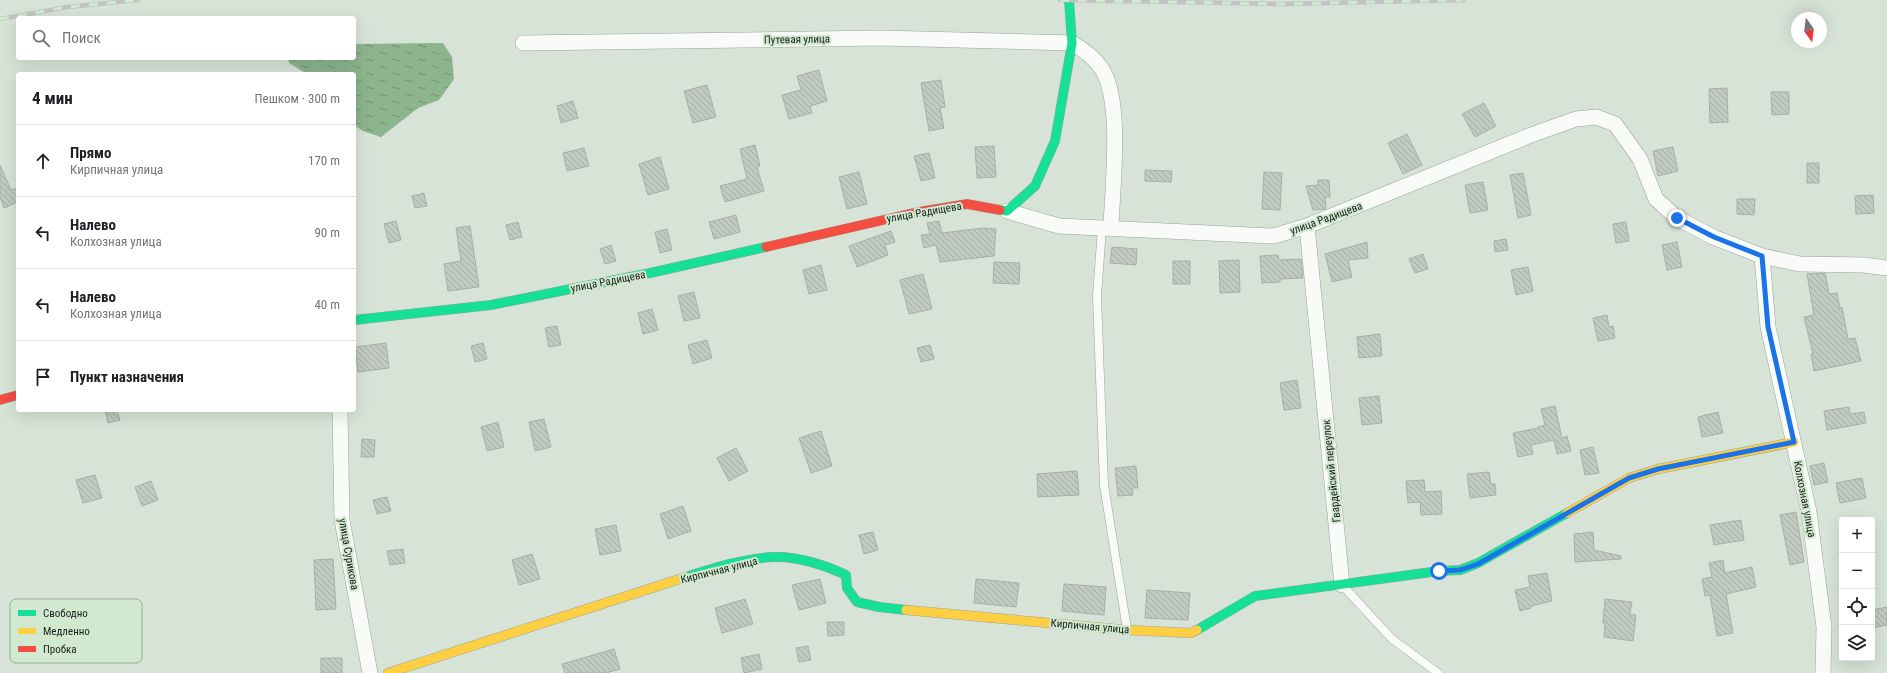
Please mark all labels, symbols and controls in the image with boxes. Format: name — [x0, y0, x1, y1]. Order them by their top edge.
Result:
north arrow — [1791, 12, 1827, 48]
search box — [16, 16, 356, 60]
icon: search — [30, 27, 52, 49]
text: Поиск — [62, 29, 101, 47]
street label: Путевая улица — [764, 32, 830, 47]
text: 4 мин — [32, 88, 73, 108]
text: Пешком · 300 m — [254, 91, 340, 106]
text: Прямо — [70, 144, 111, 162]
icon: ahead — [32, 150, 54, 172]
text: 170 m — [308, 153, 340, 168]
text: Кирпичная улица — [70, 162, 163, 177]
street label: улица Радищева — [886, 199, 963, 225]
street label: улица Радищева — [1288, 199, 1364, 238]
route end — [1668, 209, 1686, 227]
text: Налево — [70, 216, 116, 234]
icon: left — [32, 222, 54, 244]
text: 90 m — [314, 225, 340, 240]
text: Колхозная улица — [70, 234, 162, 249]
street label: улица Радищева — [570, 268, 647, 295]
text: Налево — [70, 288, 116, 306]
icon: left — [32, 294, 54, 316]
text: 40 m — [314, 297, 340, 312]
text: Колхозная улица — [70, 306, 162, 321]
icon: arrive — [32, 366, 54, 388]
text: Пункт назначения — [70, 368, 184, 386]
street label: Гвардейский переулок — [1320, 418, 1343, 523]
street label: Колхозная улица — [1791, 460, 1818, 538]
street label: улица Сурикова — [336, 517, 361, 591]
map controls — [1839, 517, 1875, 661]
button: + — [1839, 517, 1875, 553]
button: − — [1839, 553, 1875, 589]
street label: Кирпичная улица — [679, 555, 759, 586]
route start — [1430, 562, 1448, 580]
button: locate — [1839, 589, 1875, 625]
legend — [10, 599, 142, 663]
text: Свободно — [43, 607, 88, 620]
street label: Кирпичная улица — [1050, 617, 1130, 636]
text: Медленно — [43, 625, 90, 638]
button: layers — [1839, 625, 1875, 661]
text: Пробка — [43, 643, 77, 656]

